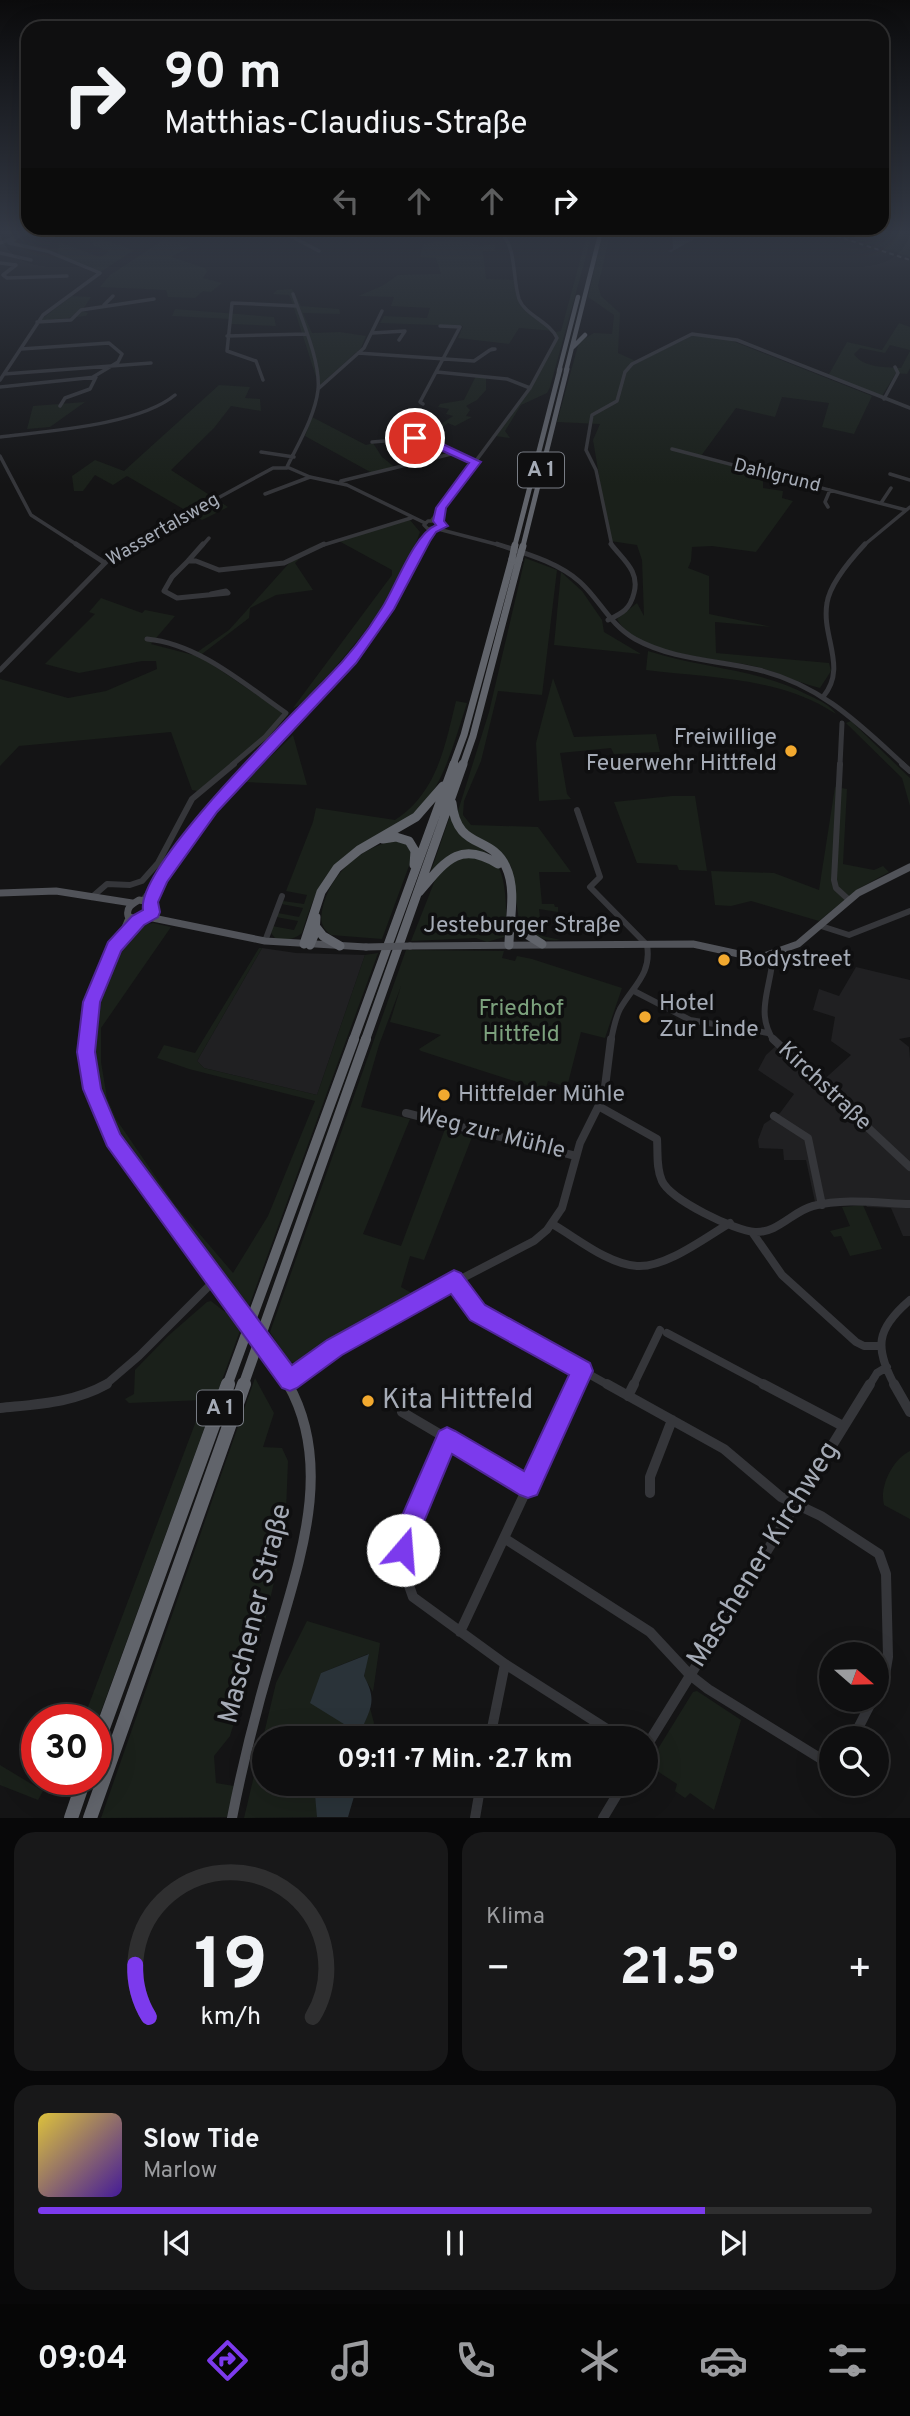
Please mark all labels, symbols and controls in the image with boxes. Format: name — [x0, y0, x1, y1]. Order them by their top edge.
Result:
text: 90 m — [164, 44, 282, 106]
icon: right — [49, 49, 140, 140]
text: Matthias-Claudius-Straße — [164, 105, 527, 145]
icon: left — [327, 182, 365, 220]
icon: ahead — [400, 182, 438, 220]
icon: ahead — [473, 182, 511, 220]
icon: right — [546, 182, 584, 220]
pin — [385, 408, 445, 468]
icon: arrive — [396, 419, 434, 457]
road number: A 1 — [518, 452, 564, 488]
street label: Dahlgrund — [731, 454, 823, 498]
street label: Wassertalsweg — [102, 488, 224, 572]
place label: Freiwillige Feuerwehr Hittfeld — [586, 724, 777, 779]
marker: Freiwillige Feuerwehr Hittfeld — [783, 743, 799, 759]
street label: Jesteburger Straße — [423, 912, 621, 941]
place label: Bodystreet — [738, 946, 851, 975]
marker: Bodystreet — [716, 952, 732, 968]
place label: Hotel Zur Linde — [659, 990, 759, 1045]
park label: Friedhof Hittfeld — [478, 995, 564, 1050]
marker: Hotel Zur Linde — [637, 1009, 653, 1025]
street label: Kirchstraße — [771, 1036, 877, 1138]
place label: Hittfelder Mühle — [458, 1081, 625, 1110]
marker: Hittfelder Mühle — [436, 1087, 452, 1103]
street label: Weg zur Mühle — [414, 1102, 568, 1166]
place label: Kita Hittfeld — [382, 1383, 533, 1419]
road number: A 1 — [197, 1390, 243, 1426]
marker: Kita Hittfeld — [360, 1393, 376, 1409]
street label: Maschener Kirchweg — [680, 1435, 848, 1675]
street label: Maschener Straße — [211, 1500, 301, 1728]
position arrow — [366, 1513, 440, 1587]
north arrow — [819, 1642, 889, 1712]
map controls — [819, 1642, 889, 1796]
speed limit sign: 30 — [21, 1704, 112, 1795]
button: search — [819, 1726, 889, 1796]
text: 09:11 · 7 Min. · 2.7 km — [338, 1744, 572, 1777]
text: Klima — [486, 1903, 545, 1932]
text: 19 — [194, 1924, 268, 2016]
text: 21.5° — [620, 1937, 738, 2003]
text: − — [486, 1946, 511, 1995]
text: + — [847, 1946, 872, 1995]
text: km/h — [201, 2002, 261, 2034]
text: Slow Tide — [143, 2124, 260, 2157]
text: Marlow — [143, 2157, 217, 2186]
icon: previous — [158, 2224, 196, 2262]
icon: pause — [436, 2224, 474, 2262]
icon: next — [714, 2224, 752, 2262]
icon: directions — [203, 2336, 252, 2385]
icon: music — [327, 2336, 376, 2385]
icon: phone — [451, 2336, 500, 2385]
icon: climate — [575, 2336, 624, 2385]
icon: car — [699, 2336, 748, 2385]
icon: filters — [823, 2336, 872, 2385]
text: 09:04 — [38, 2340, 128, 2380]

